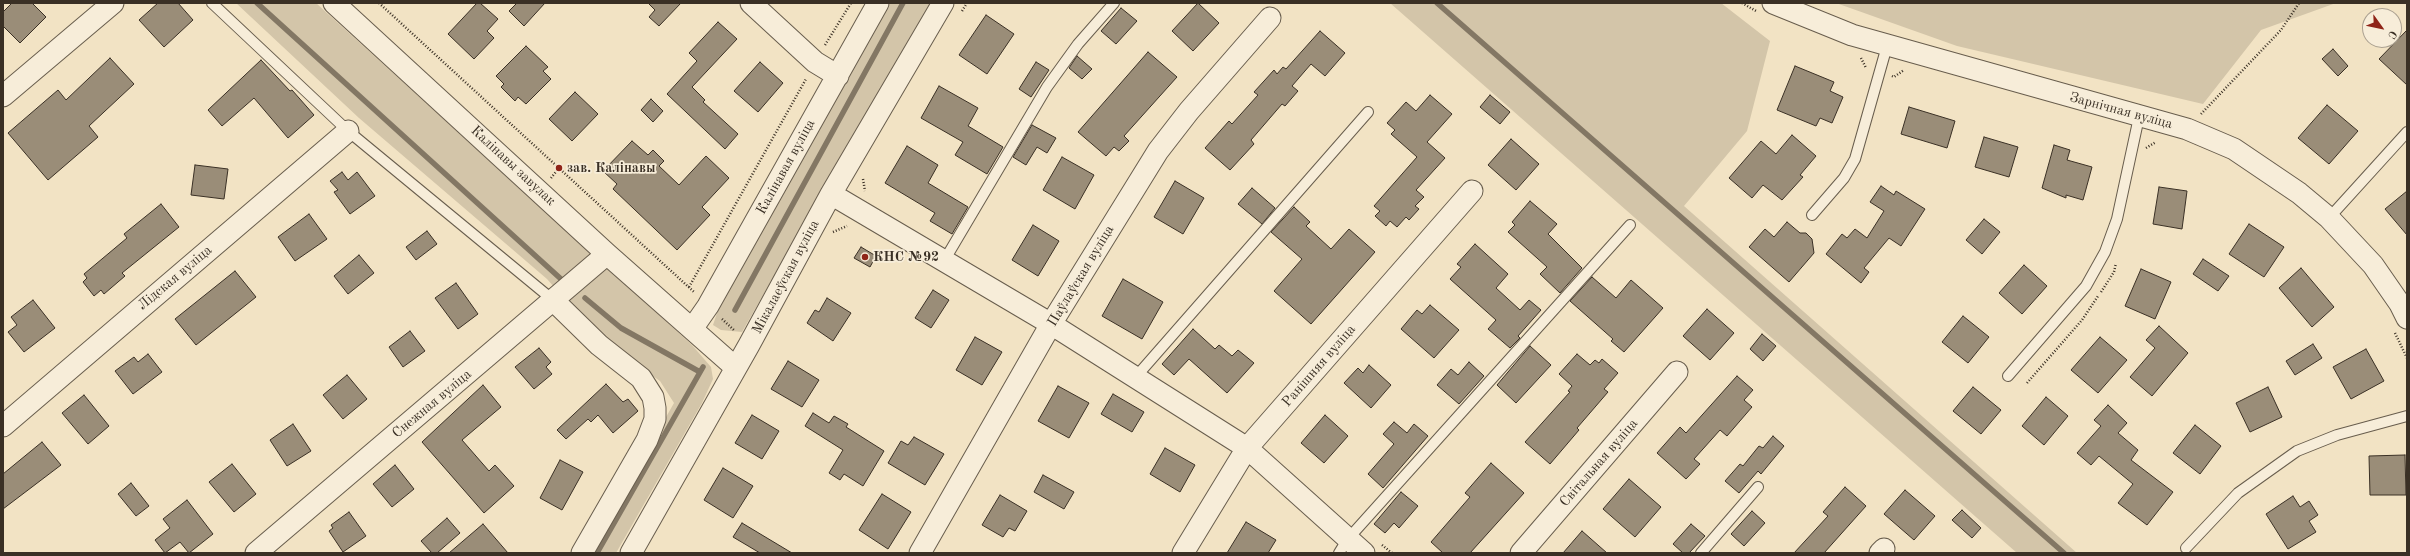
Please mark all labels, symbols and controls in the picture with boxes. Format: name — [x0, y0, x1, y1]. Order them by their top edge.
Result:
north arrow — [2362, 8, 2402, 48]
text: С — [2385, 28, 2398, 40]
street label: Зарнічная вуліца — [2068, 89, 2174, 133]
street label: Калінавая вуліца — [753, 117, 819, 217]
street label: Калінавы завулак — [467, 122, 559, 210]
place label: зав. Калінавы — [567, 160, 656, 176]
marker: зав. Калінавы — [554, 163, 564, 173]
street label: Мікалаеўская вуліца — [749, 217, 823, 337]
street label: Паўлаўская вуліца — [1044, 222, 1118, 330]
street label: Лідская вуліца — [135, 242, 215, 314]
place label: КНС №92 — [873, 249, 939, 265]
marker: КНС №92 — [860, 252, 870, 262]
street label: Ранішняя вуліца — [1279, 321, 1359, 411]
street label: Снежная вуліца — [389, 366, 475, 442]
street label: Світальная вуліца — [1556, 416, 1642, 510]

